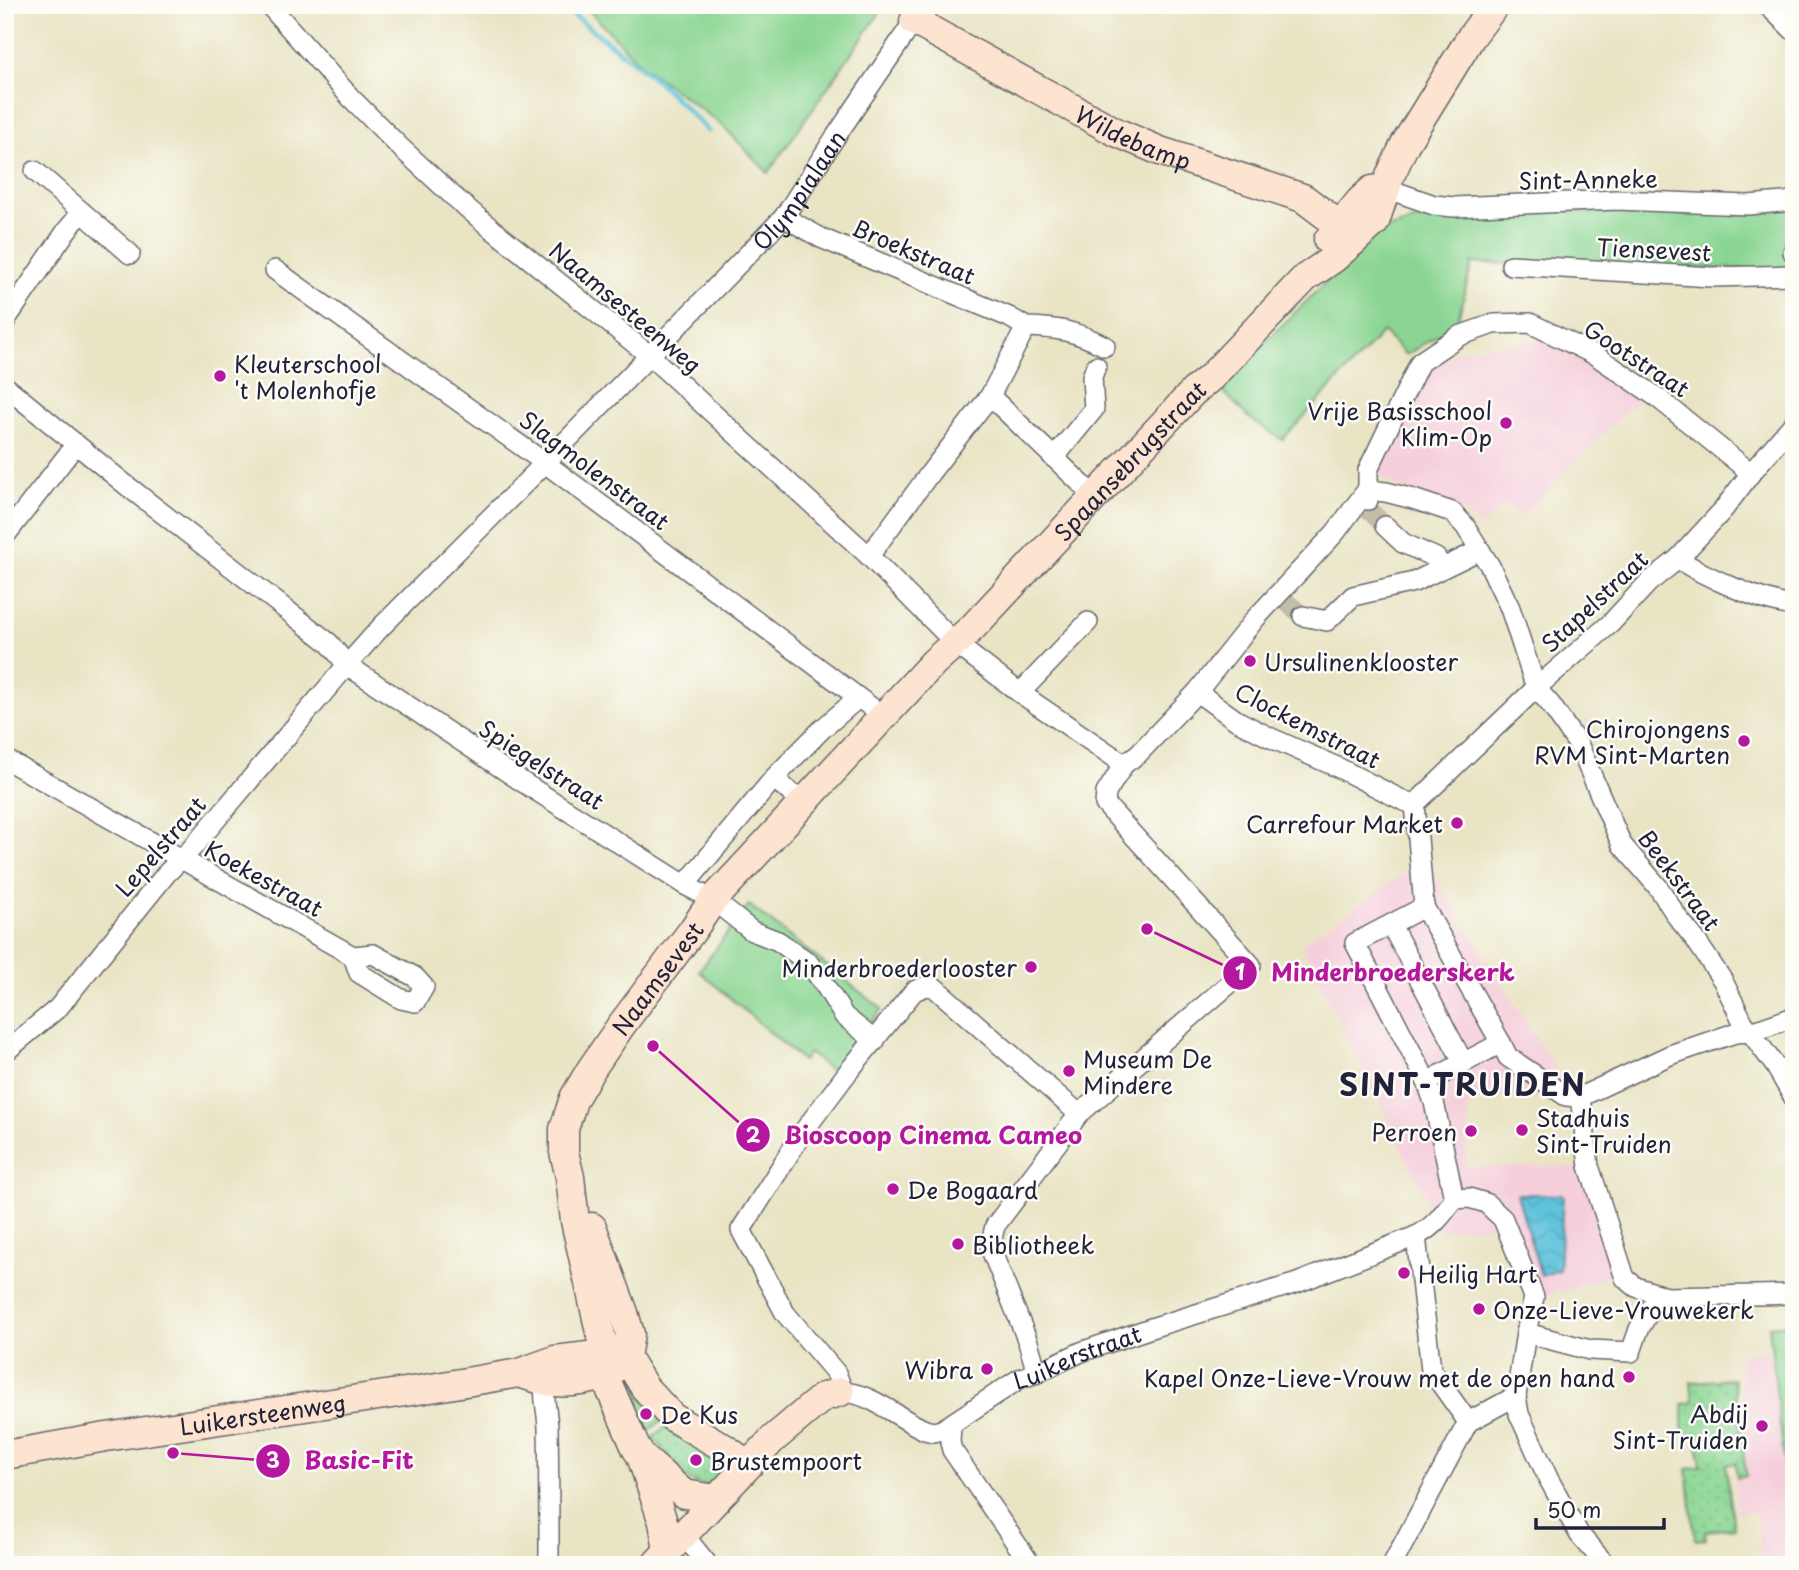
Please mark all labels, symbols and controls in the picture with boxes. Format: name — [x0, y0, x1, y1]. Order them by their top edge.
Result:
street label: Wildebamp — [1069, 96, 1196, 178]
street label: Olympialaan — [744, 122, 853, 258]
street label: Sint-Anneke — [1518, 160, 1658, 198]
street label: Broekstraat — [847, 209, 981, 293]
street label: Tiensevest — [1596, 229, 1712, 269]
street label: Naamsesteenweg — [542, 233, 710, 381]
street label: Gootstraat — [1577, 311, 1697, 405]
place label: Kleuterschool 't Molenhofje — [234, 346, 381, 407]
marker: Kleuterschool 't Molenhofje — [212, 368, 228, 384]
street label: Spaansebrugstraat — [1045, 371, 1213, 548]
place label: Vrije Basisschool Klim-Op — [1308, 393, 1492, 454]
street label: Slagmolenstraat — [513, 402, 677, 538]
marker: Vrije Basisschool Klim-Op — [1498, 415, 1514, 431]
street label: Stapelstraat — [1532, 542, 1656, 660]
place label: Ursulinenklooster — [1264, 644, 1458, 679]
marker: Ursulinenklooster — [1242, 653, 1258, 669]
street label: Clockemstraat — [1229, 673, 1387, 777]
street label: Spiegelstraat — [472, 710, 612, 818]
place label: Chirojongens RVM Sint-Marten — [1534, 711, 1730, 772]
marker: Chirojongens RVM Sint-Marten — [1736, 733, 1752, 749]
street label: Lepelstraat — [106, 788, 214, 904]
place label: Carrefour Market — [1246, 806, 1443, 841]
marker: Carrefour Market — [1449, 815, 1465, 831]
street label: Beekstraat — [1630, 822, 1730, 938]
street label: Koekestraat — [198, 831, 330, 925]
street label: Naamsevest — [602, 914, 711, 1042]
place label: Minderbroederlooster — [782, 950, 1017, 985]
callout: Minderbroederskerk — [1222, 950, 1529, 995]
text: Minderbroederskerk — [1271, 953, 1515, 989]
text: 1 — [1235, 955, 1245, 987]
marker: Minderbroederlooster — [1023, 959, 1039, 975]
place label: Museum De Mindere — [1083, 1041, 1212, 1102]
district label: SINT-TRUIDEN — [1339, 1061, 1587, 1106]
marker: Museum De Mindere — [1061, 1063, 1077, 1079]
place label: Stadhuis Sint-Truiden — [1536, 1100, 1672, 1161]
callout: Bioscoop Cinema Cameo — [735, 1113, 1097, 1158]
place label: Perroen — [1372, 1114, 1457, 1149]
text: Bioscoop Cinema Cameo — [784, 1116, 1082, 1152]
text: 2 — [746, 1118, 761, 1150]
marker: Stadhuis Sint-Truiden — [1514, 1122, 1530, 1138]
marker: Perroen — [1463, 1123, 1479, 1139]
place label: De Bogaard — [907, 1172, 1038, 1207]
marker: De Bogaard — [885, 1181, 901, 1197]
place label: Bibliotheek — [972, 1227, 1094, 1262]
marker: Bibliotheek — [950, 1236, 966, 1252]
place label: Heilig Hart — [1418, 1256, 1537, 1291]
marker: Heilig Hart — [1396, 1265, 1412, 1281]
place label: Onze-Lieve-Vrouwekerk — [1493, 1292, 1754, 1327]
marker: Onze-Lieve-Vrouwekerk — [1471, 1301, 1487, 1317]
street label: Luikerstraat — [1008, 1315, 1146, 1397]
place label: Wibra — [905, 1352, 973, 1387]
place label: Kapel Onze-Lieve-Vrouw met de open hand — [1144, 1360, 1615, 1395]
marker: Wibra — [979, 1361, 995, 1377]
marker: Kapel Onze-Lieve-Vrouw met de open hand — [1621, 1369, 1637, 1385]
street label: Luikersteenweg — [177, 1384, 348, 1443]
place label: Abdij Sint-Truiden — [1612, 1396, 1748, 1457]
place label: De Kus — [660, 1397, 738, 1432]
marker: De Kus — [638, 1406, 654, 1422]
marker: Abdij Sint-Truiden — [1754, 1418, 1770, 1434]
callout: Basic-Fit — [255, 1439, 428, 1484]
text: Basic-Fit — [304, 1441, 414, 1477]
text: 3 — [266, 1443, 280, 1475]
place label: Brustempoort — [710, 1443, 862, 1478]
marker: Brustempoort — [688, 1452, 704, 1468]
scale bar — [1536, 1486, 1664, 1530]
text: 50 m — [1547, 1493, 1601, 1525]

